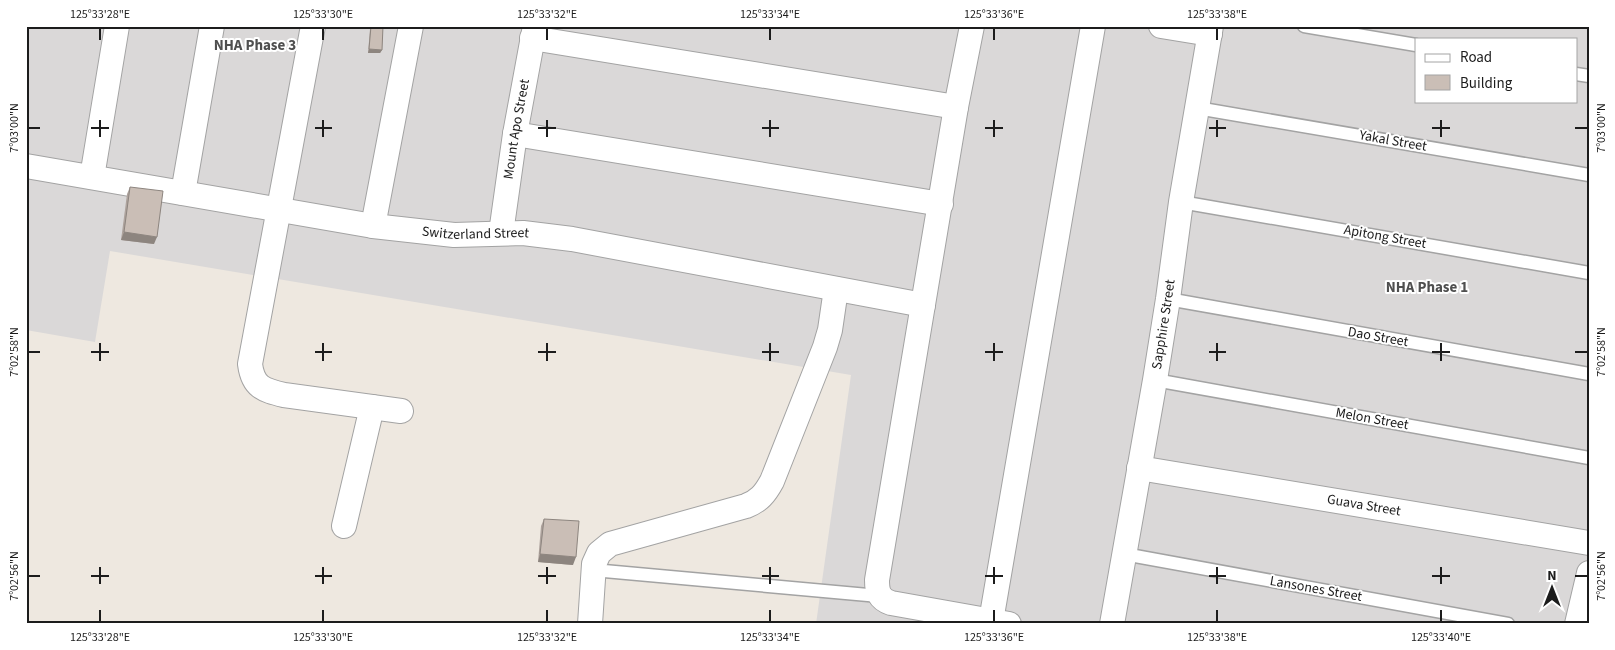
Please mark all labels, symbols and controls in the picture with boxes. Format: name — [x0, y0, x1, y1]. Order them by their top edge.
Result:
text: 125°33'28"E — [70, 6, 130, 23]
text: 125°33'30"E — [293, 6, 353, 23]
text: 125°33'32"E — [517, 6, 577, 23]
text: 125°33'34"E — [740, 6, 800, 23]
text: 125°33'36"E — [964, 6, 1024, 23]
text: 125°33'38"E — [1187, 6, 1247, 23]
district label: NHA Phase 3 — [214, 35, 296, 56]
legend — [1415, 38, 1578, 102]
text: Road — [1460, 47, 1492, 68]
text: Building — [1460, 73, 1513, 94]
street label: Mount Apo Street — [499, 77, 535, 181]
text: 7°03'00"N — [6, 103, 23, 153]
text: 7°03'00"N — [1593, 103, 1610, 153]
street label: Yakal Street — [1357, 125, 1429, 157]
street label: Apitong Street — [1342, 220, 1428, 254]
street label: Switzerland Street — [421, 221, 530, 245]
district label: NHA Phase 1 — [1386, 277, 1468, 298]
street label: Sapphire Street — [1147, 278, 1181, 371]
street label: Dao Street — [1346, 322, 1410, 352]
text: 7°02'58"N — [6, 327, 23, 377]
text: 7°02'58"N — [1593, 327, 1610, 377]
street label: Melon Street — [1334, 403, 1410, 435]
street label: Guava Street — [1325, 489, 1403, 522]
text: 7°02'56"N — [6, 551, 23, 601]
text: 7°02'56"N — [1593, 551, 1610, 601]
north arrow — [1528, 562, 1578, 612]
text: N — [1547, 566, 1557, 586]
street label: Lansones Street — [1268, 571, 1364, 607]
text: 125°33'28"E — [70, 629, 130, 646]
text: 125°33'30"E — [293, 629, 353, 646]
text: 125°33'32"E — [517, 629, 577, 646]
text: 125°33'34"E — [740, 629, 800, 646]
text: 125°33'36"E — [964, 629, 1024, 646]
text: 125°33'38"E — [1187, 629, 1247, 646]
text: 125°33'40"E — [1411, 629, 1471, 646]

